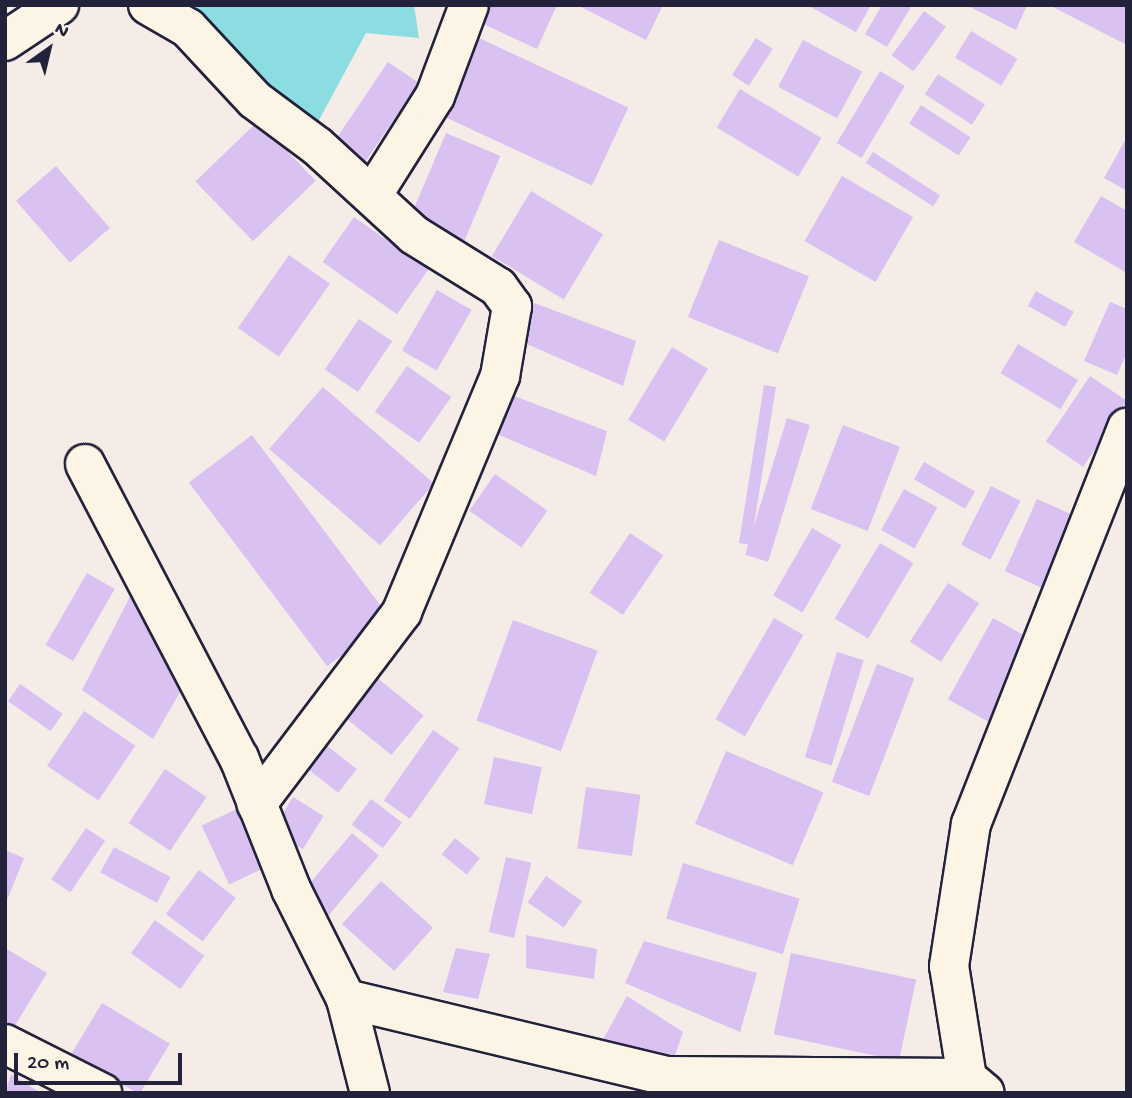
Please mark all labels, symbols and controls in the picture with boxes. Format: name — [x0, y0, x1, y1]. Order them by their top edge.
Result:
north arrow — [14, 14, 84, 84]
text: N — [49, 18, 73, 44]
scale bar — [18, 1038, 186, 1082]
text: 20 m — [27, 1052, 69, 1077]

